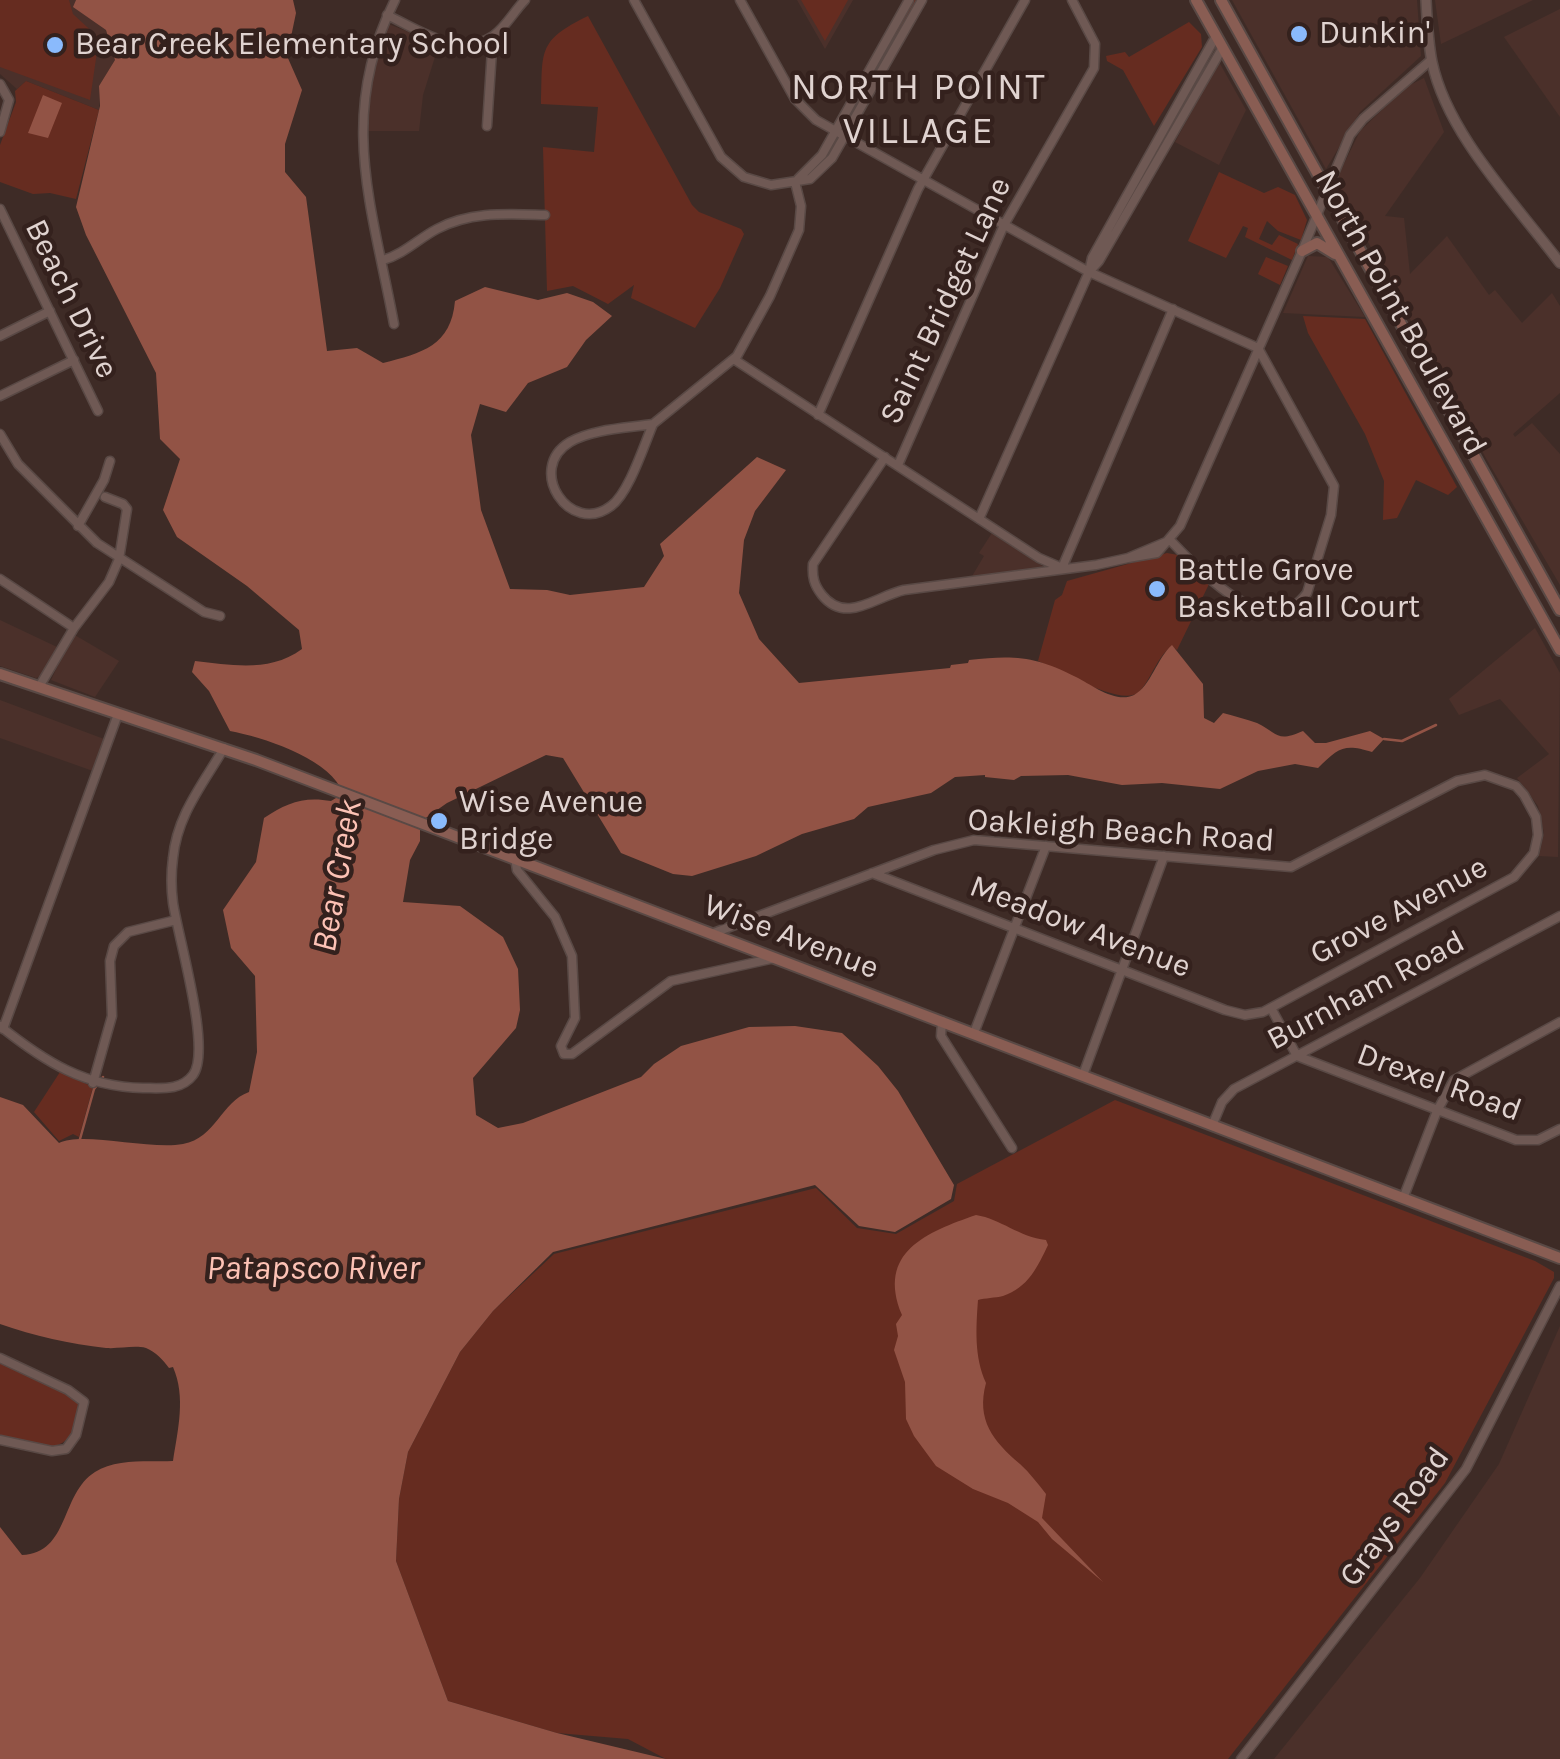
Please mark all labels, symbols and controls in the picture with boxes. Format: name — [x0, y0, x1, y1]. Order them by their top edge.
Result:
place label: Dunkin' — [1319, 15, 1430, 53]
marker: Dunkin' — [1288, 23, 1310, 45]
place label: Bear Creek Elementary School — [75, 26, 510, 64]
marker: Bear Creek Elementary School — [44, 34, 66, 56]
district label: NORTH POINT VILLAGE — [791, 65, 1047, 154]
street label: North Point Boulevard — [1306, 164, 1494, 462]
street label: Saint Bridget Lane — [872, 172, 1020, 430]
street label: Beach Drive — [16, 213, 126, 385]
place label: Battle Grove Basketball Court — [1177, 552, 1420, 627]
marker: Battle Grove Basketball Court — [1146, 578, 1168, 600]
place label: Wise Avenue Bridge — [459, 784, 643, 859]
water label: Bear Creek — [304, 796, 372, 956]
street label: Oakleigh Beach Road — [966, 801, 1276, 861]
marker: Wise Avenue Bridge — [428, 810, 450, 832]
street label: Grove Avenue — [1304, 848, 1494, 974]
street label: Meadow Avenue — [964, 867, 1196, 987]
street label: Wise Avenue — [698, 886, 884, 988]
street label: Burnham Road — [1261, 923, 1471, 1059]
street label: Drexel Road — [1352, 1036, 1526, 1130]
water label: Patapsco River — [206, 1248, 420, 1290]
street label: Grays Road — [1332, 1440, 1458, 1594]

